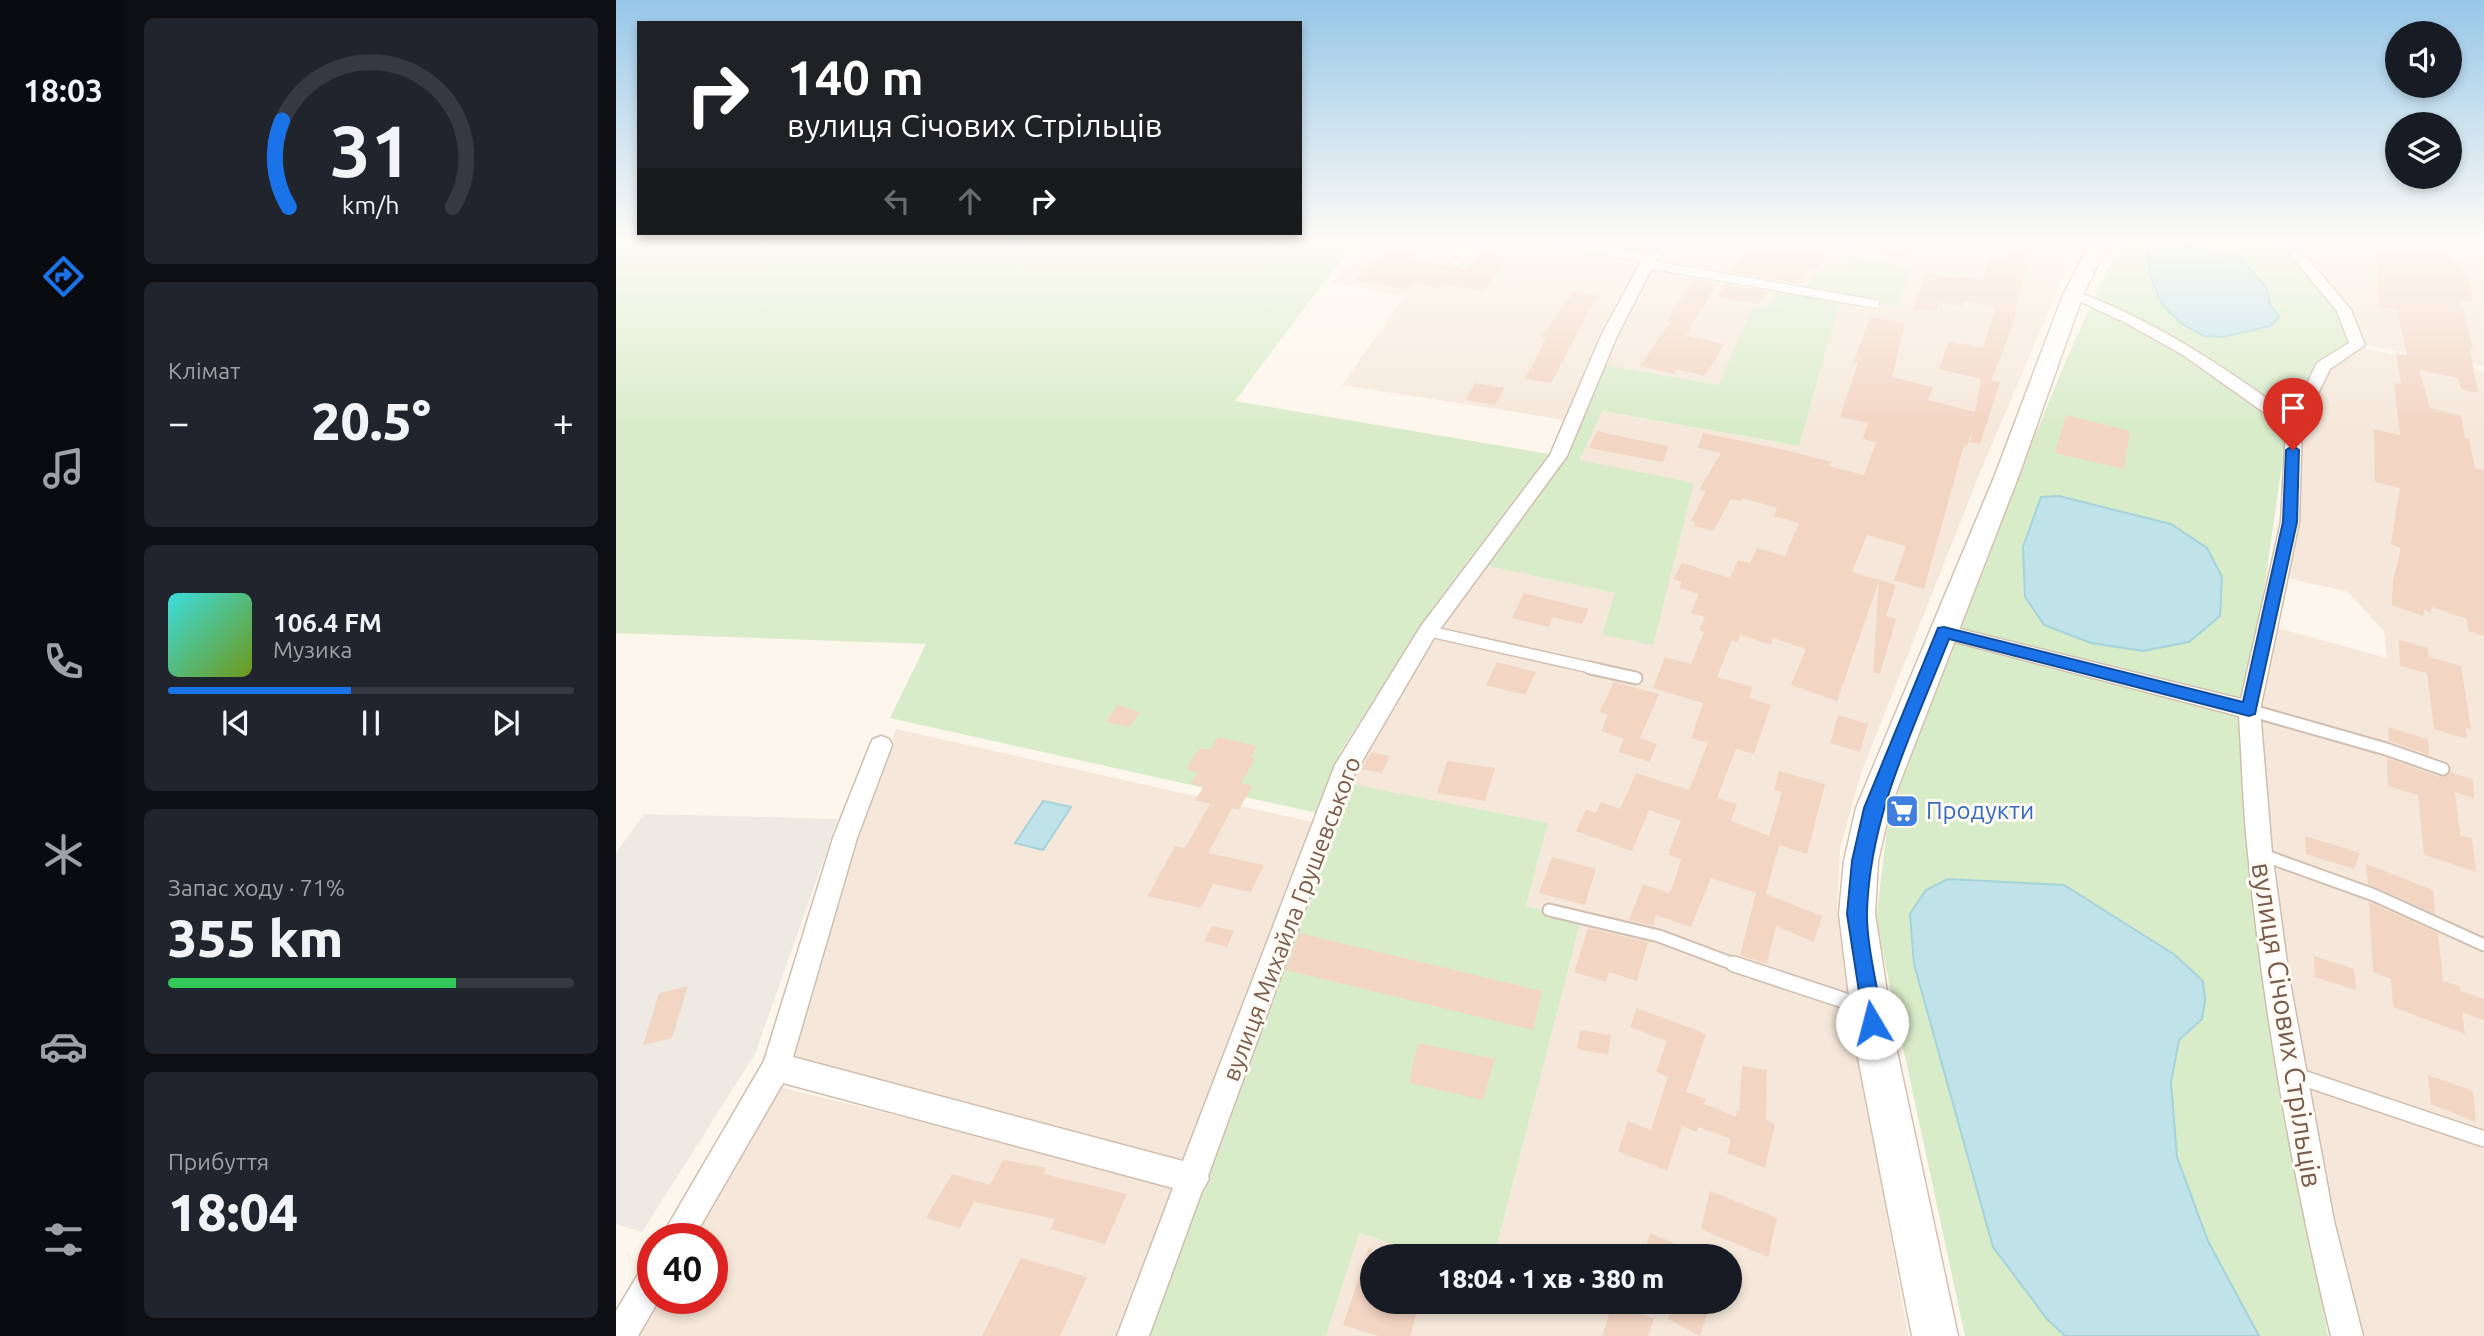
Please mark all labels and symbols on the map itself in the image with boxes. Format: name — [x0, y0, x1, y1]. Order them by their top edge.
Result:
pin — [2263, 378, 2323, 450]
street label: вулиця Михайла Грушевського — [1217, 753, 1366, 1085]
supermarket icon: Продукти — [1883, 792, 1921, 830]
place label: Продукти — [1926, 797, 2034, 824]
street label: вулиця Січових Стрільців — [2246, 860, 2328, 1190]
position arrow — [1835, 986, 1909, 1060]
speed limit sign: 40 — [637, 1223, 728, 1314]

